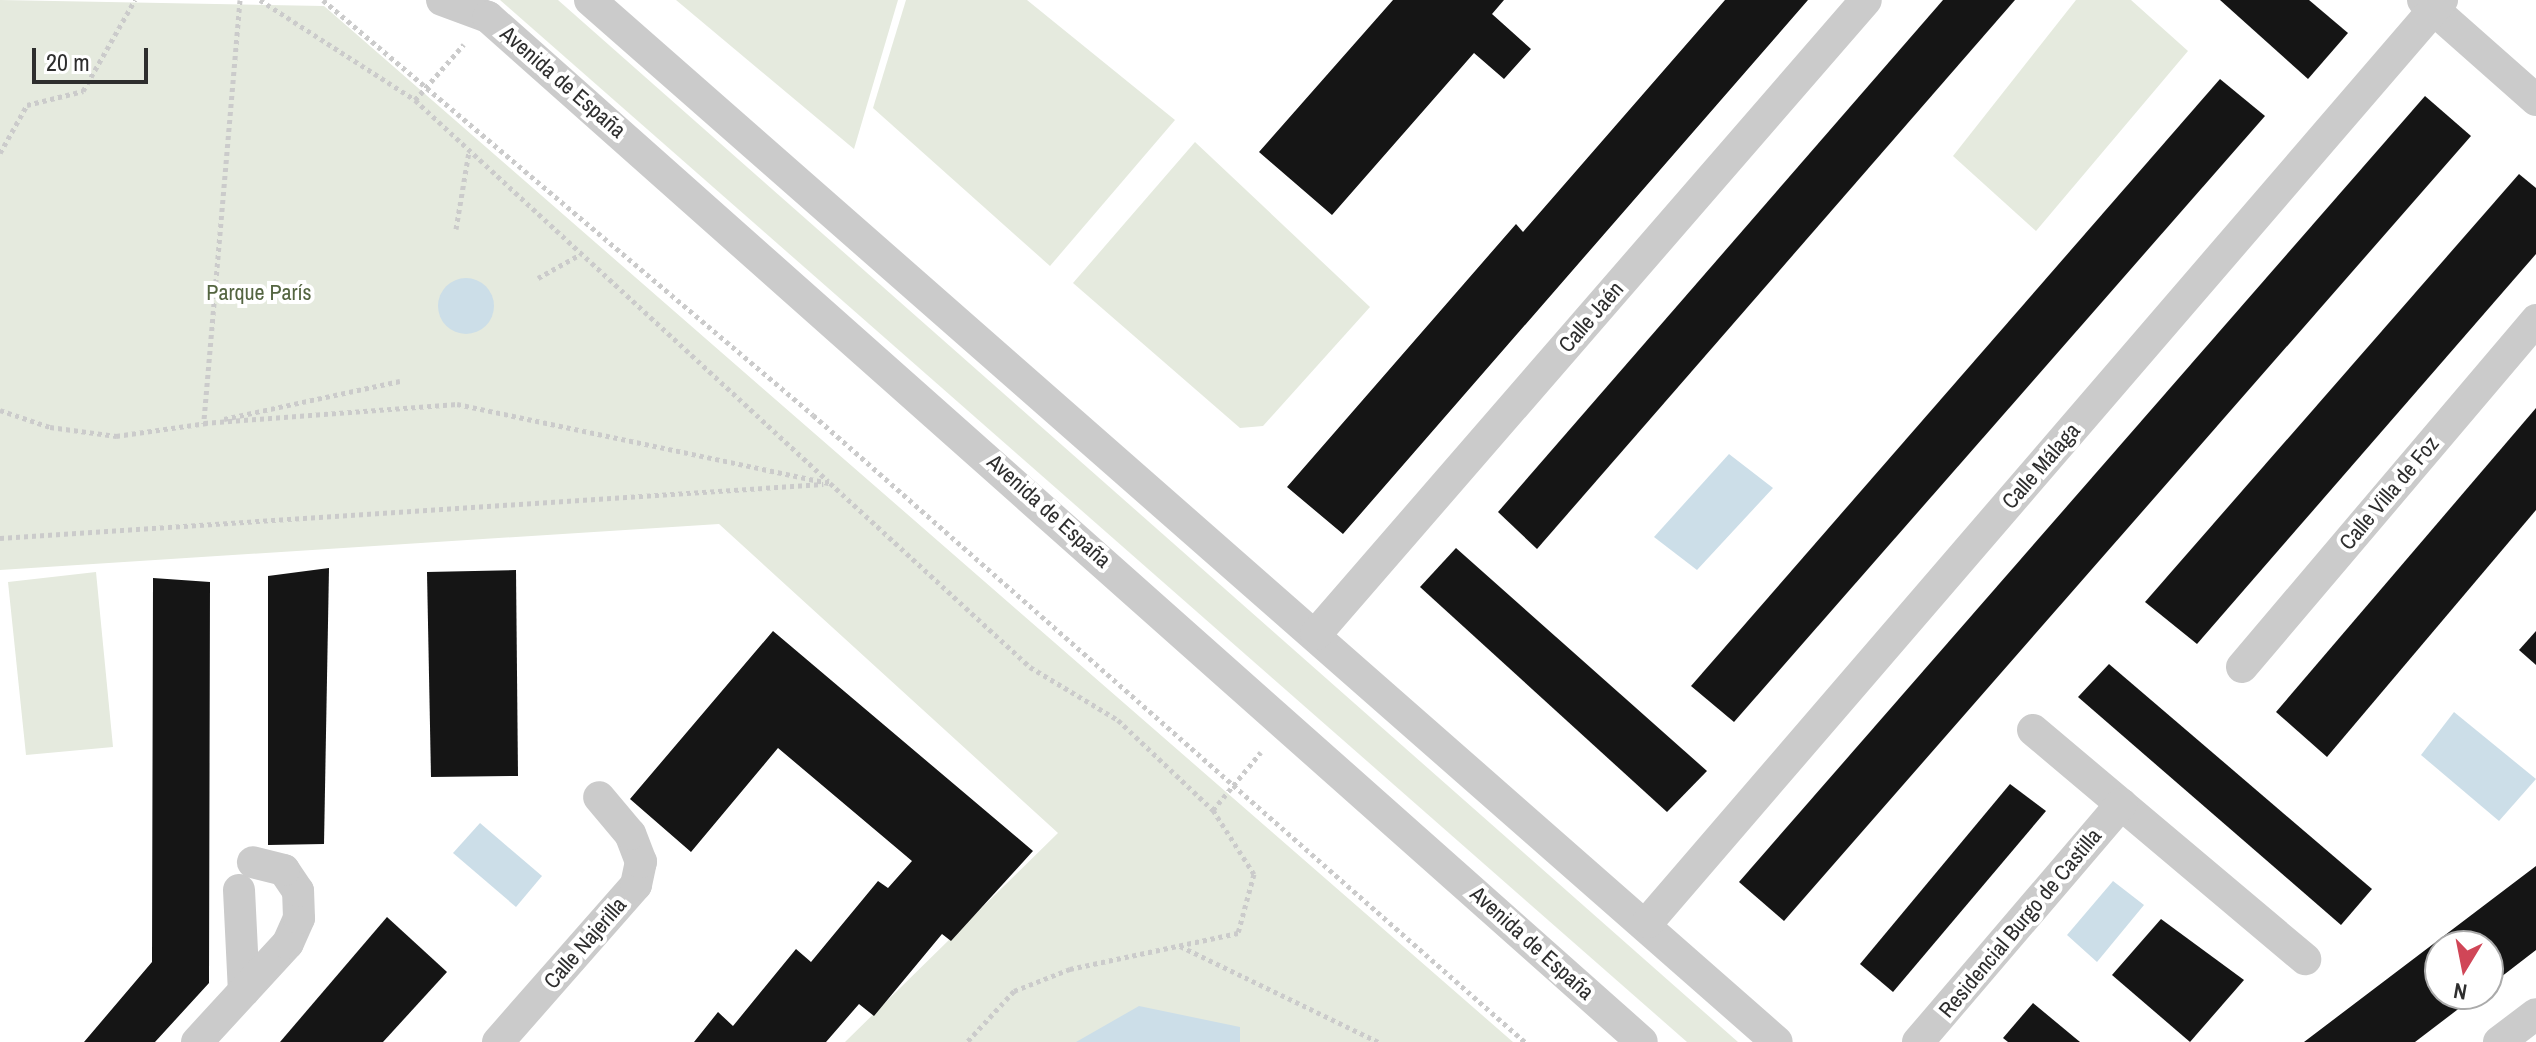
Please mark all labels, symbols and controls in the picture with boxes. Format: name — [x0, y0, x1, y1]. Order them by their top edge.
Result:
street label: Avenida de España — [495, 20, 631, 144]
scale bar — [36, 32, 152, 82]
text: 20 m — [46, 46, 90, 78]
street label: Calle Jaén — [1553, 276, 1629, 358]
park label: Parque París — [206, 280, 312, 306]
street label: Calle Málaga — [1997, 418, 2085, 514]
street label: Calle Villa de Foz — [2334, 431, 2444, 555]
street label: Avenida de España — [982, 449, 1116, 573]
street label: Residencial Burgo de Castilla — [1933, 823, 2107, 1023]
street label: Avenida de España — [1465, 881, 1599, 1005]
street label: Calle Najerilla — [538, 892, 632, 994]
north arrow — [2424, 930, 2504, 1010]
text: N — [2451, 976, 2469, 1008]

